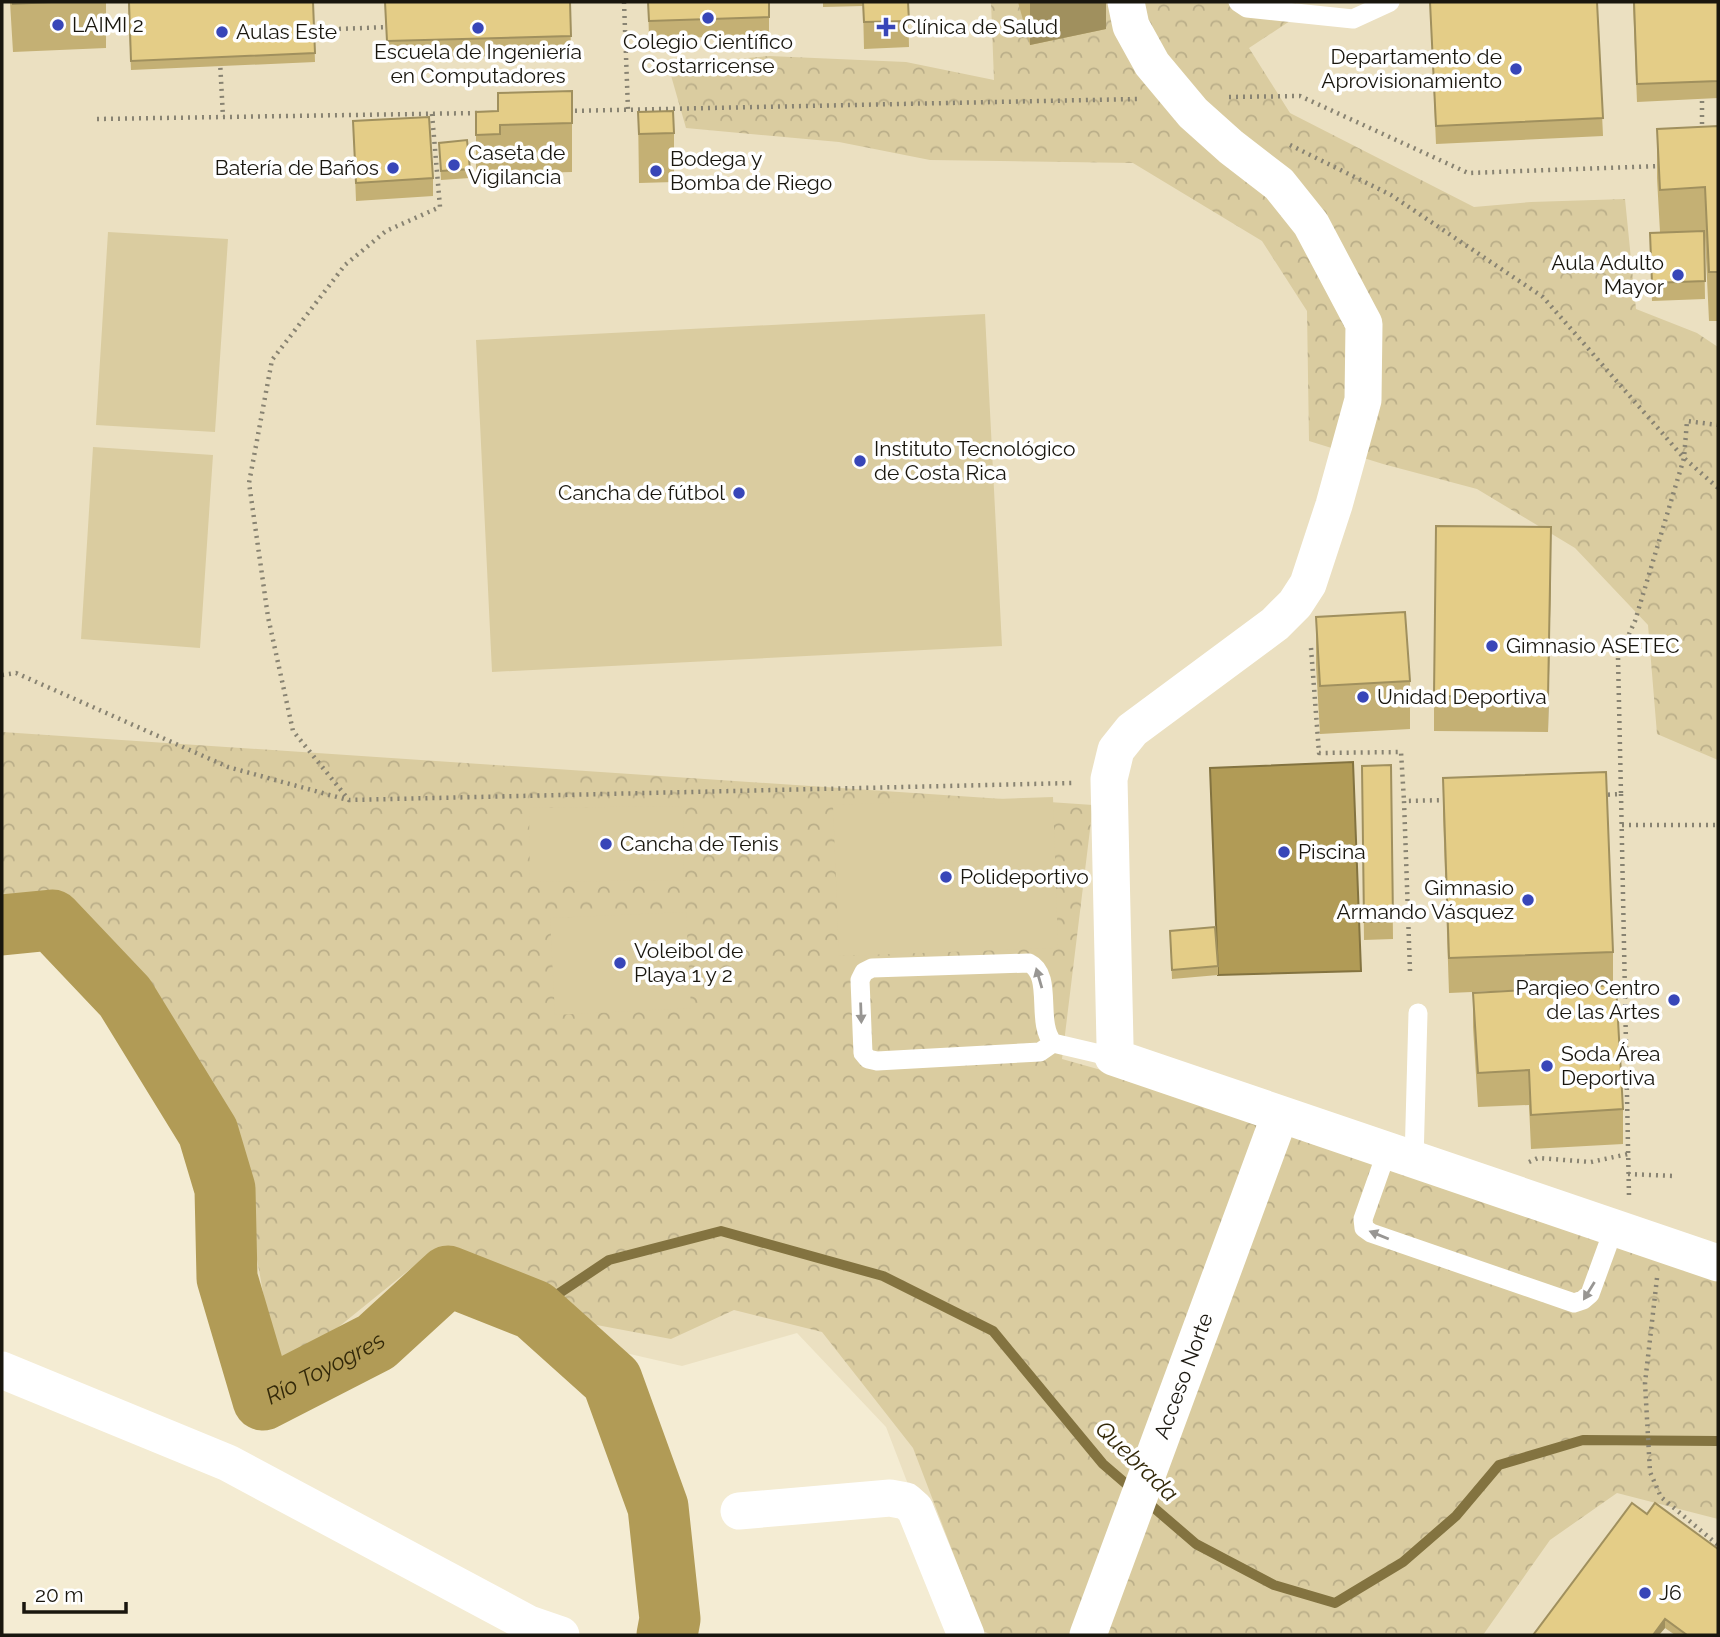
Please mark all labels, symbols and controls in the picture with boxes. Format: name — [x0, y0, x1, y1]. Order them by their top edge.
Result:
marker: Colegio Científico Costarricense — [700, 10, 716, 26]
place label: LAIMI 2 — [72, 12, 144, 37]
place label: Clínica de Salud — [902, 14, 1058, 39]
marker: LAIMI 2 — [50, 17, 66, 33]
marker: Clínica de Salud — [876, 17, 896, 37]
place label: Aulas Este — [236, 19, 337, 44]
marker: Escuela de Ingeniería en Computadores — [470, 20, 486, 36]
marker: Aulas Este — [214, 24, 230, 40]
place label: Colegio Científico Costarricense — [623, 29, 793, 78]
place label: Escuela de Ingeniería en Computadores — [374, 39, 582, 88]
place label: Departamento de Aprovisionamiento — [1321, 44, 1502, 93]
marker: Departamento de Aprovisionamiento — [1508, 61, 1524, 77]
place label: Caseta de Vigilancia — [468, 140, 565, 189]
place label: Bodega y Bomba de Riego — [670, 146, 832, 195]
place label: Batería de Baños — [215, 155, 379, 180]
marker: Caseta de Vigilancia — [446, 157, 462, 173]
marker: Batería de Baños — [385, 160, 401, 176]
marker: Bodega y Bomba de Riego — [648, 163, 664, 179]
place label: Aula Adulto Mayor — [1551, 250, 1665, 299]
marker: Aula Adulto Mayor — [1670, 267, 1686, 283]
place label: Instituto Tecnológico de Costa Rica — [874, 436, 1076, 485]
marker: Instituto Tecnológico de Costa Rica — [852, 453, 868, 469]
place label: Cancha de fútbol — [558, 480, 725, 505]
marker: Cancha de fútbol — [731, 485, 747, 501]
place label: Gimnasio ASETEC — [1506, 633, 1680, 658]
marker: Gimnasio ASETEC — [1484, 638, 1500, 654]
place label: Unidad Deportiva — [1377, 684, 1547, 709]
marker: Unidad Deportiva — [1355, 689, 1371, 705]
place label: Cancha de Tenis — [620, 831, 779, 856]
marker: Cancha de Tenis — [598, 836, 614, 852]
place label: Piscina — [1298, 839, 1366, 864]
marker: Piscina — [1276, 844, 1292, 860]
place label: Polideportivo — [960, 864, 1089, 889]
marker: Polideportivo — [938, 869, 954, 885]
place label: Gimnasio Armando Vásquez — [1337, 875, 1514, 924]
marker: Gimnasio Armando Vásquez — [1520, 892, 1536, 908]
place label: Voleibol de Playa 1 y 2 — [634, 938, 743, 987]
marker: Voleibol de Playa 1 y 2 — [612, 955, 628, 971]
one-way arrow — [1033, 967, 1044, 989]
place label: Parqieo Centro de las Artes — [1515, 975, 1660, 1024]
marker: Parqieo Centro de las Artes — [1666, 992, 1682, 1008]
one-way arrow — [856, 1002, 867, 1024]
place label: Soda Área Deportiva — [1561, 1041, 1660, 1090]
marker: Soda Área Deportiva — [1539, 1058, 1555, 1074]
one-way arrow — [1368, 1230, 1389, 1241]
one-way arrow — [1582, 1281, 1595, 1301]
street label: Acceso Norte — [1149, 1310, 1218, 1442]
water label: Río Toyogres — [261, 1327, 390, 1409]
water label: Quebrada — [1090, 1415, 1184, 1507]
scale bar — [24, 1570, 126, 1614]
place label: J6 — [1659, 1580, 1682, 1605]
text: 20 m — [35, 1582, 83, 1607]
marker: J6 — [1637, 1585, 1653, 1601]

